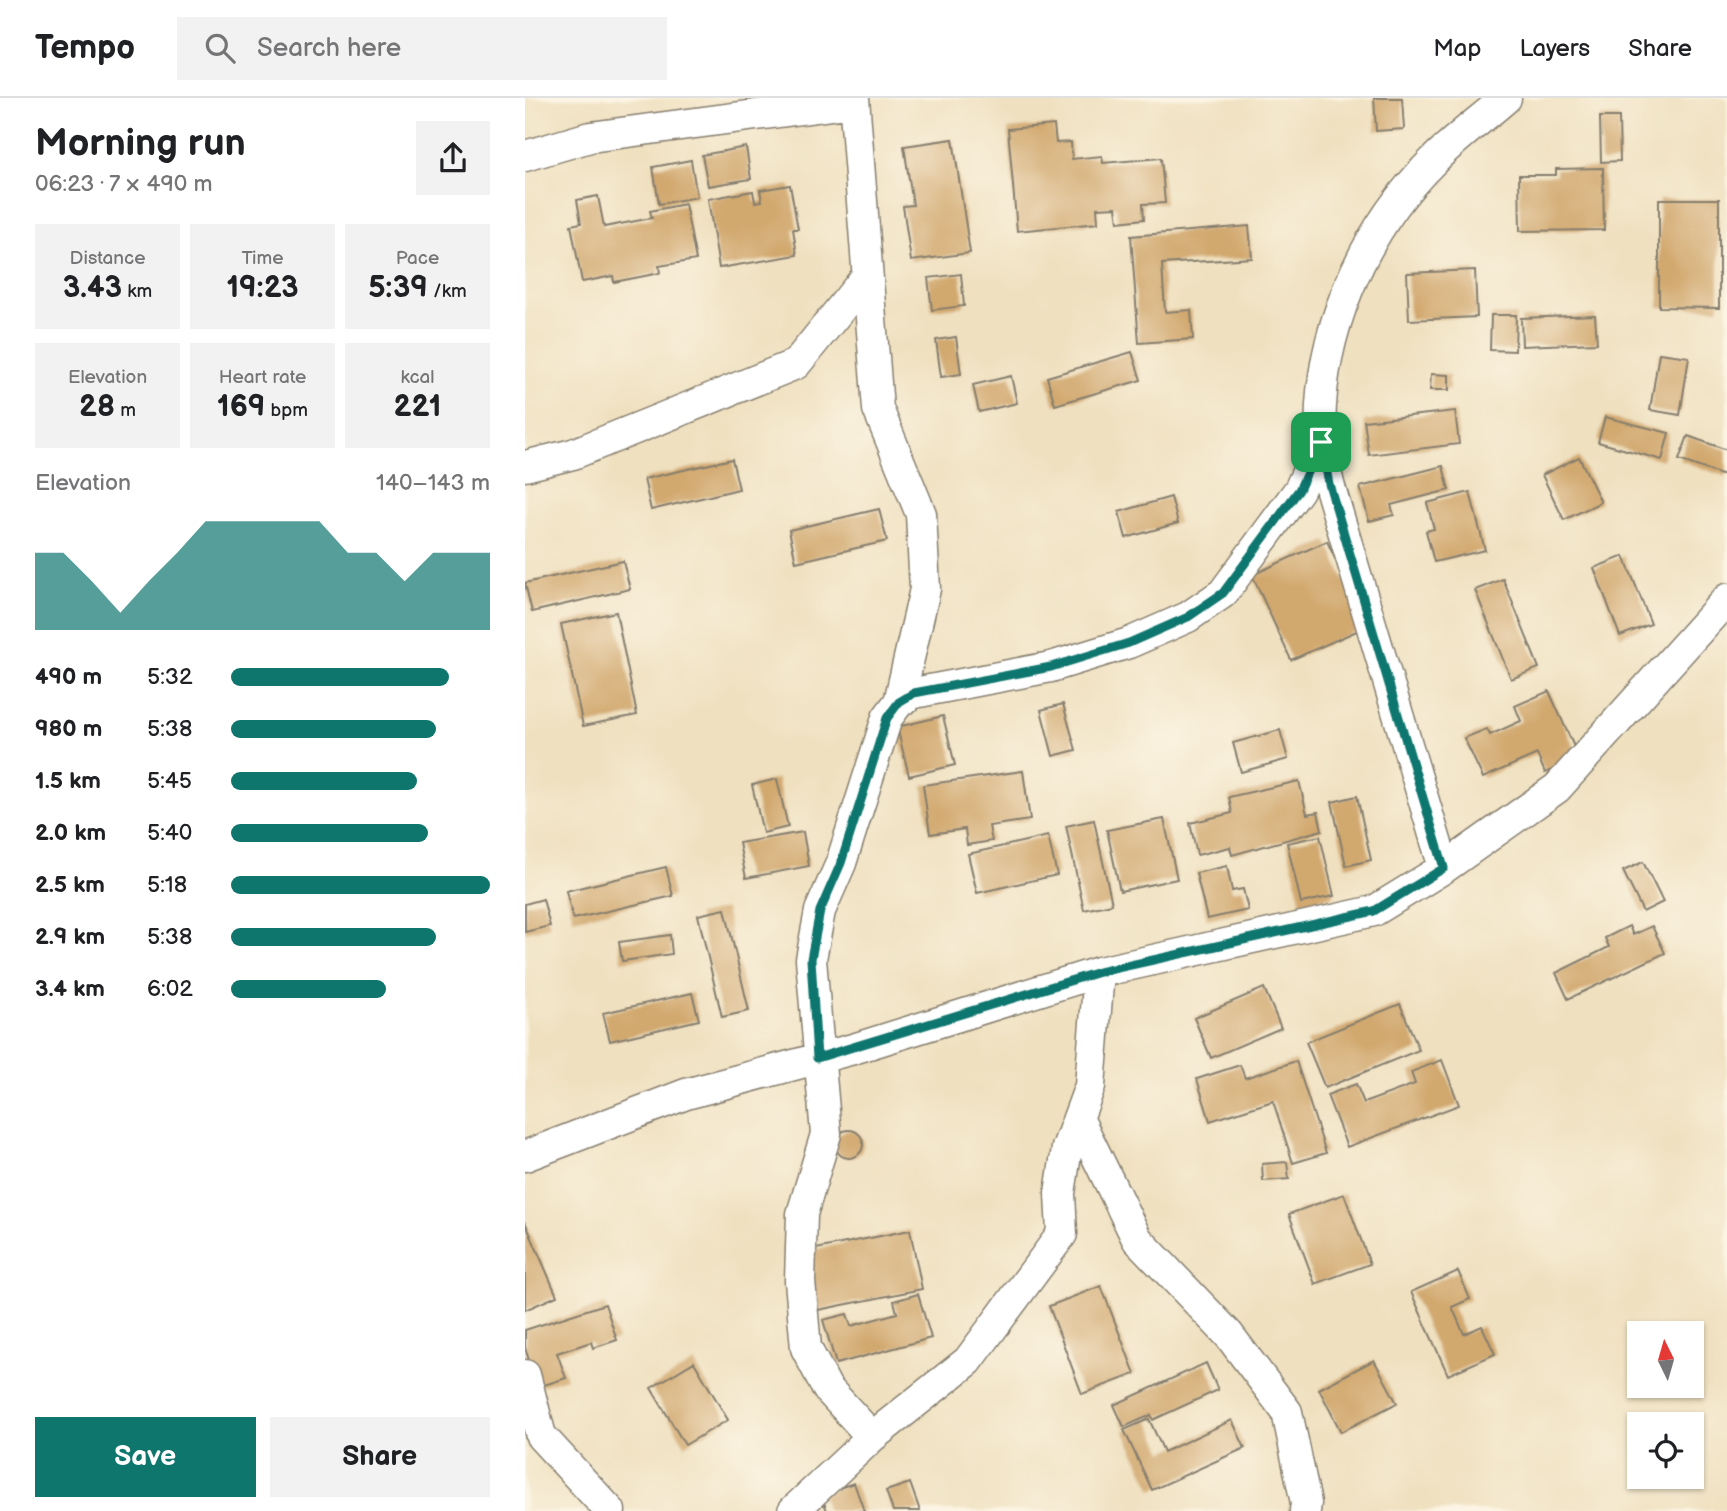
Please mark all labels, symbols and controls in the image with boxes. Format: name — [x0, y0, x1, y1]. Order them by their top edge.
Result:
search box — [177, 17, 667, 80]
text: Tempo — [35, 28, 135, 68]
icon: search — [201, 29, 239, 67]
text: Search here — [257, 33, 401, 64]
text: Map — [1433, 34, 1481, 63]
text: Layers — [1519, 34, 1590, 63]
text: Share — [1628, 34, 1692, 63]
text: Morning run — [35, 121, 246, 166]
button: share — [416, 121, 490, 195]
text: 06:23 · 7 × 490 m — [35, 170, 213, 198]
text: Distance — [70, 247, 145, 270]
text: Time — [241, 247, 284, 270]
text: Pace — [396, 247, 439, 270]
text: 3.43 — [63, 270, 122, 306]
text: 19:23 — [226, 270, 299, 306]
text: 5:39 — [368, 270, 428, 306]
text: km — [122, 280, 152, 303]
text: /km — [428, 280, 467, 303]
text: Elevation — [68, 366, 147, 389]
text: Heart rate — [219, 366, 306, 389]
text: kcal — [400, 366, 435, 389]
text: 28 — [79, 389, 115, 425]
text: 169 — [217, 389, 265, 425]
text: 221 — [394, 389, 441, 425]
text: m — [115, 399, 136, 422]
text: bpm — [265, 399, 308, 422]
pin — [1291, 412, 1351, 472]
icon: arrive — [1302, 423, 1340, 461]
text: Elevation — [35, 469, 131, 497]
text: 140–143 m — [376, 469, 490, 497]
text: 490 m — [35, 663, 102, 691]
text: 5:32 — [147, 663, 193, 691]
text: 980 m — [35, 715, 102, 743]
text: 5:38 — [147, 715, 192, 743]
text: 1.5 km — [35, 767, 101, 795]
text: 5:45 — [147, 767, 192, 795]
text: 2.0 km — [35, 819, 106, 847]
text: 5:40 — [147, 819, 192, 847]
text: 2.5 km — [35, 871, 105, 899]
text: 5:18 — [147, 871, 187, 899]
text: 2.9 km — [35, 923, 105, 951]
text: 5:38 — [147, 923, 192, 951]
text: 3.4 km — [35, 975, 105, 1003]
text: 6:02 — [147, 975, 193, 1003]
north arrow — [1627, 1321, 1705, 1398]
map controls — [1627, 1321, 1704, 1489]
button: locate — [1627, 1412, 1704, 1489]
button: Save — [35, 1417, 256, 1497]
button: Share — [270, 1417, 490, 1497]

